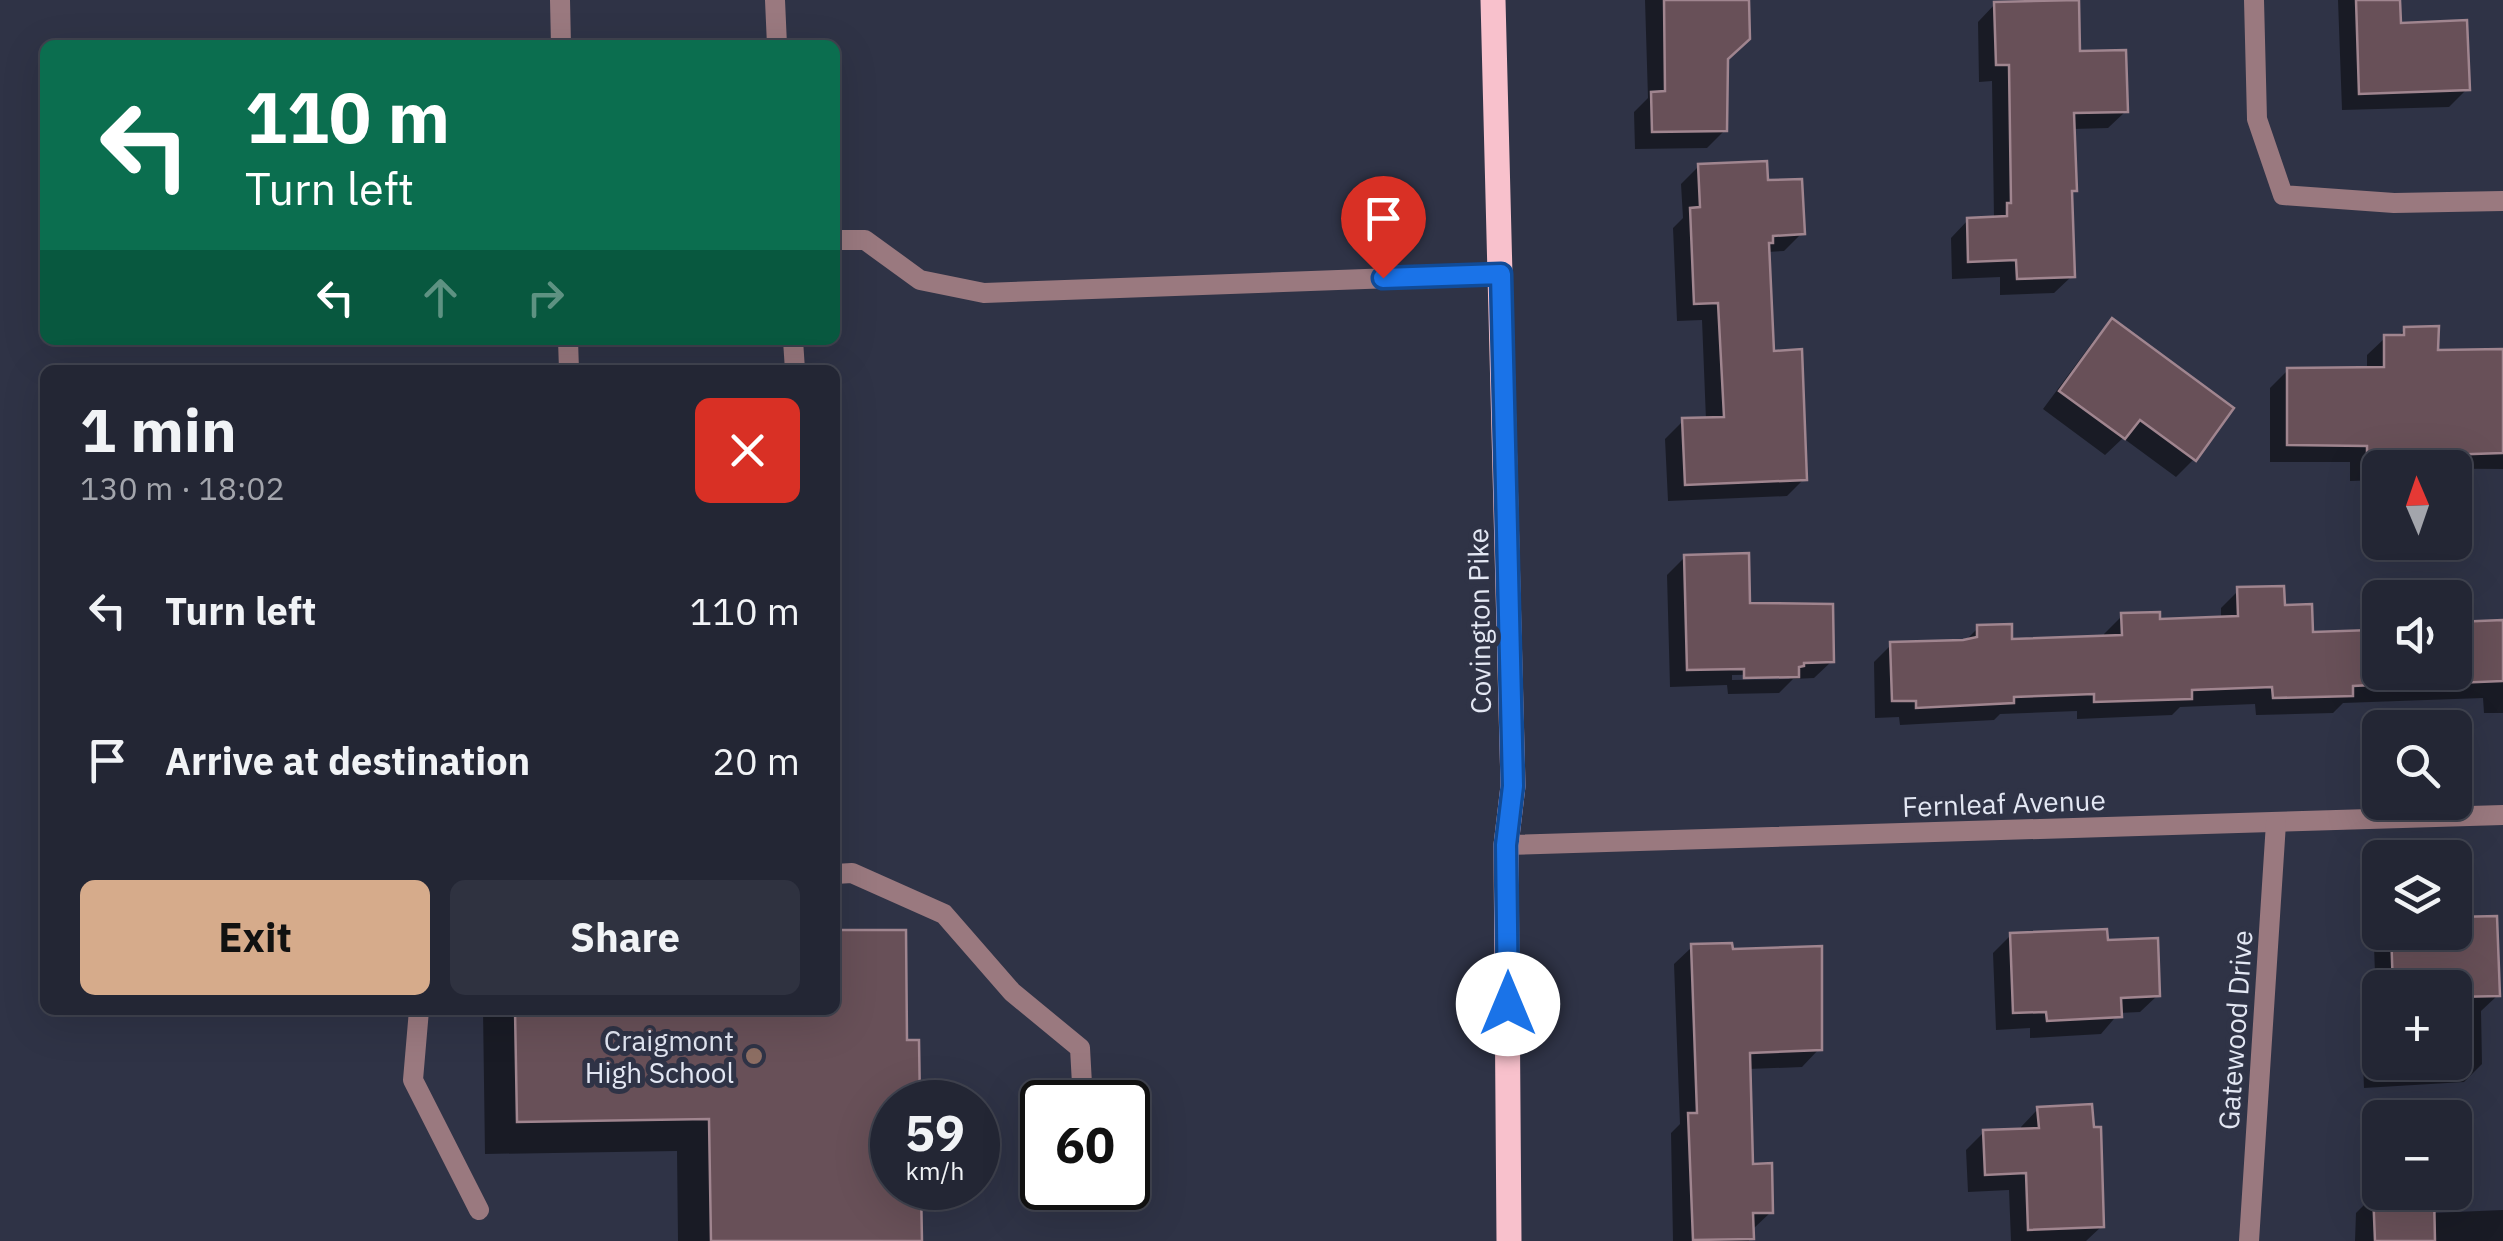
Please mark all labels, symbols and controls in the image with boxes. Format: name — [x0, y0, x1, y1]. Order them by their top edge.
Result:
text: 110 m — [245, 71, 450, 162]
icon: left — [80, 80, 210, 210]
text: Turn left — [245, 159, 414, 217]
pin — [1341, 176, 1426, 279]
icon: arrive — [1356, 191, 1411, 246]
icon: left — [308, 270, 363, 325]
icon: ahead — [413, 270, 468, 325]
icon: right — [518, 270, 573, 325]
text: 1 min — [80, 390, 237, 469]
button: close — [695, 398, 800, 503]
north arrow — [2362, 450, 2472, 560]
map controls — [2362, 450, 2472, 1210]
text: 130 m · 18:02 — [80, 467, 285, 509]
street label: Covington Pike — [1459, 528, 1499, 714]
button: sound — [2362, 580, 2472, 690]
icon: left — [80, 583, 135, 638]
text: Turn left — [165, 586, 316, 635]
text: 110 m — [689, 586, 800, 635]
button: search — [2362, 710, 2472, 820]
icon: arrive — [80, 733, 135, 788]
text: Arrive at destination — [165, 736, 530, 785]
text: 20 m — [712, 736, 800, 785]
street label: Fernleaf Avenue — [1902, 781, 2106, 825]
button: layers — [2362, 840, 2472, 950]
button: Exit — [80, 880, 430, 995]
button: Share — [450, 880, 800, 995]
street label: Gatewood Drive — [2210, 929, 2260, 1131]
position arrow — [1456, 952, 1560, 1056]
button: + — [2362, 970, 2472, 1080]
place label: Craigmont High School — [585, 1022, 734, 1091]
marker: Craigmont High School — [743, 1045, 765, 1067]
speed limit sign: 60 — [1020, 1080, 1150, 1210]
text: 59 — [905, 1100, 965, 1165]
button: − — [2362, 1100, 2472, 1210]
text: km/h — [906, 1154, 964, 1187]

